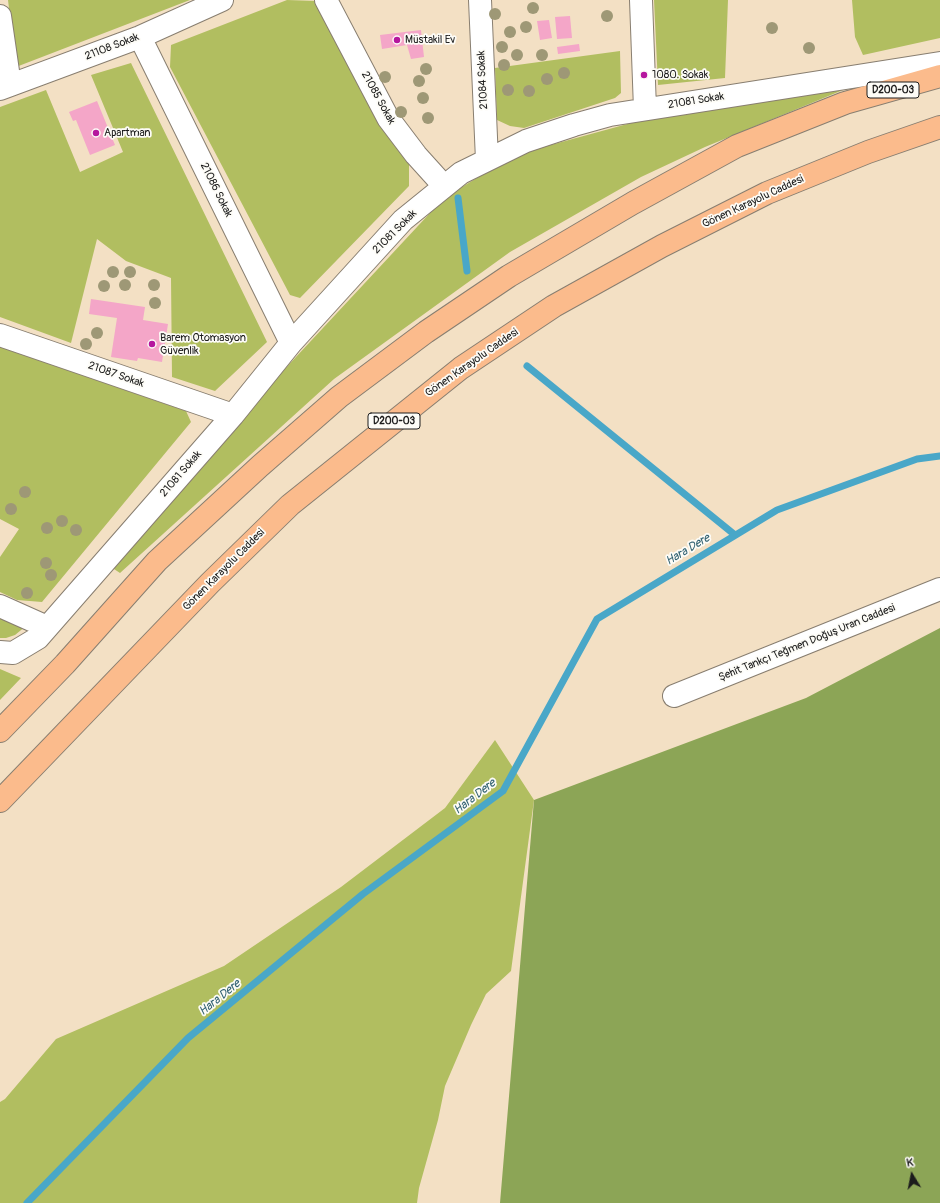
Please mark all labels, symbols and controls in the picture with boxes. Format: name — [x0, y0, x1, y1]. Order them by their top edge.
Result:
street label: 21108 Sokak — [83, 31, 141, 63]
place label: Müstakil Ev — [405, 33, 455, 47]
marker: Müstakil Ev — [392, 35, 402, 45]
street label: 21084 Sokak — [475, 50, 491, 110]
place label: 1080. Sokak — [652, 68, 708, 82]
street label: 21085 Sokak — [358, 69, 398, 127]
marker: 1080. Sokak — [639, 70, 649, 80]
road number: D200-03 — [867, 82, 919, 98]
street label: 21081 Sokak — [667, 90, 725, 112]
place label: Apartman — [104, 126, 151, 140]
marker: Apartman — [91, 128, 101, 138]
street label: 21086 Sokak — [197, 161, 235, 219]
street label: Gönen Karayolu Caddesi — [700, 173, 806, 231]
street label: 21081 Sokak — [370, 207, 420, 257]
street label: Gönen Karayolu Caddesi — [423, 326, 521, 400]
place label: Barem Otomasyon Güvenlik — [160, 331, 246, 357]
marker: Barem Otomasyon Güvenlik — [147, 339, 157, 349]
street label: 21087 Sokak — [86, 359, 146, 391]
road number: D200-03 — [368, 413, 420, 429]
street label: 21081 Sokak — [157, 448, 205, 500]
street label: Gönen Karayolu Caddesi — [180, 526, 268, 614]
water label: Hara Dere — [663, 531, 713, 569]
street label: Şehit Tankçı Teğmen Doğuş Uran Caddesi — [717, 601, 897, 685]
water label: Hara Dere — [451, 776, 499, 818]
water label: Hara Dere — [196, 977, 244, 1019]
north arrow — [892, 1155, 932, 1195]
text: K — [905, 1156, 914, 1170]

